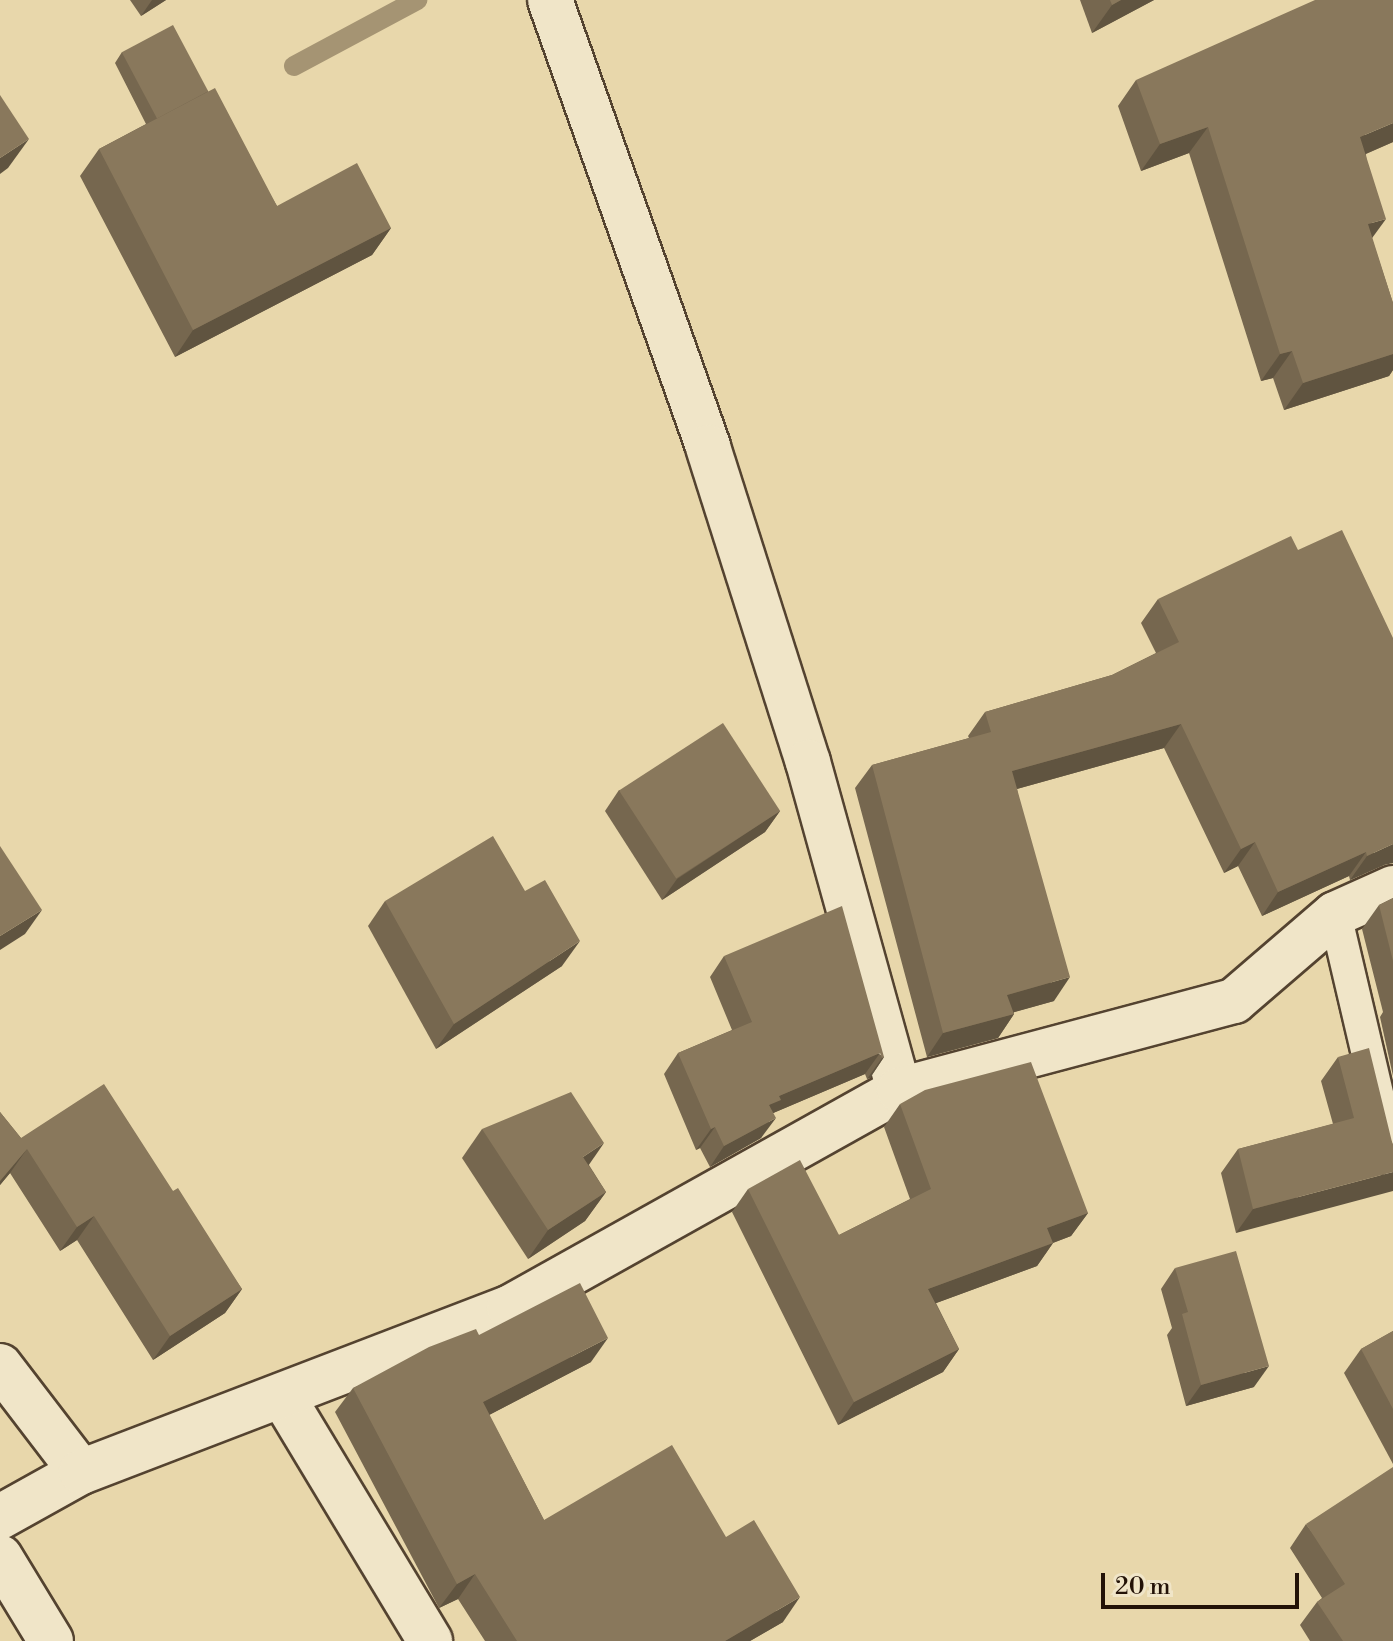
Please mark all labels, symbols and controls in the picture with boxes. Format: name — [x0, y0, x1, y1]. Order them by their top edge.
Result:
scale bar — [1105, 1557, 1303, 1607]
text: 20 m — [1115, 1572, 1171, 1602]

